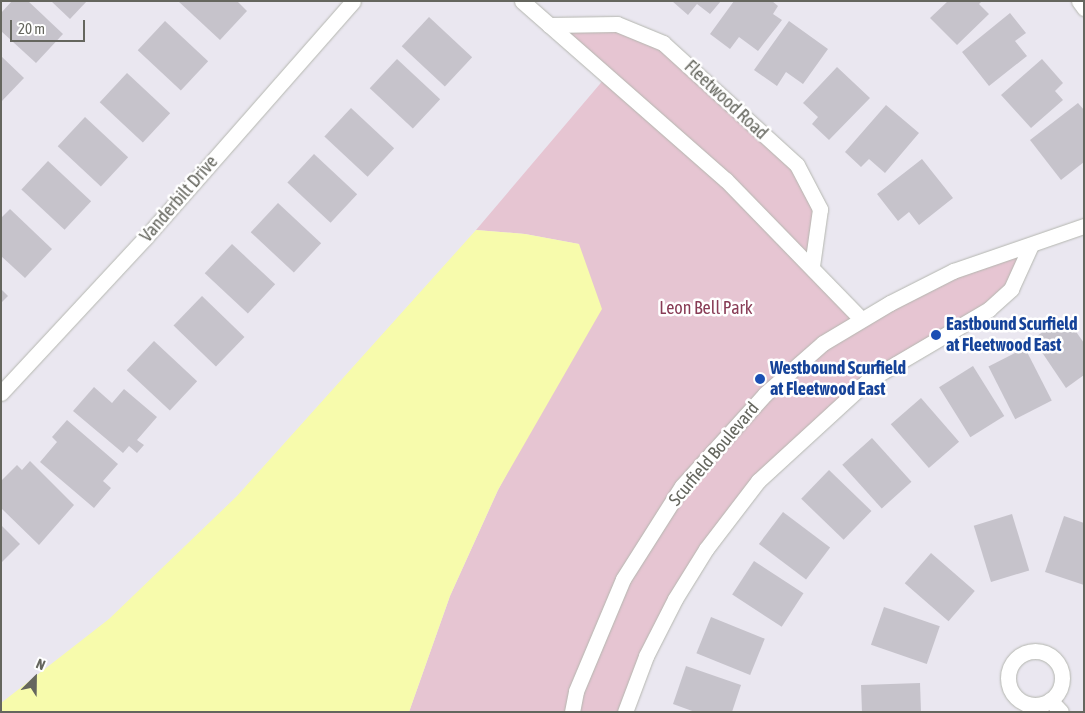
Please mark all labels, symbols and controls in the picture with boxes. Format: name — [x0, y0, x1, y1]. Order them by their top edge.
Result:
scale bar — [12, 10, 88, 42]
text: 20 m — [18, 20, 45, 37]
street label: Fleetwood Road — [680, 56, 772, 144]
street label: Vanderbilt Drive — [136, 151, 222, 247]
park label: Leon Bell Park — [659, 297, 753, 319]
place label: Eastbound Scurfield at Fleetwood East — [946, 314, 1077, 356]
marker: Eastbound Scurfield at Fleetwood East — [930, 329, 942, 341]
place label: Westbound Scurfield at Fleetwood East — [770, 358, 906, 400]
marker: Westbound Scurfield at Fleetwood East — [754, 373, 766, 385]
street label: Scurfield Boulevard — [664, 398, 764, 510]
north arrow — [10, 653, 60, 703]
text: N — [34, 655, 48, 673]

